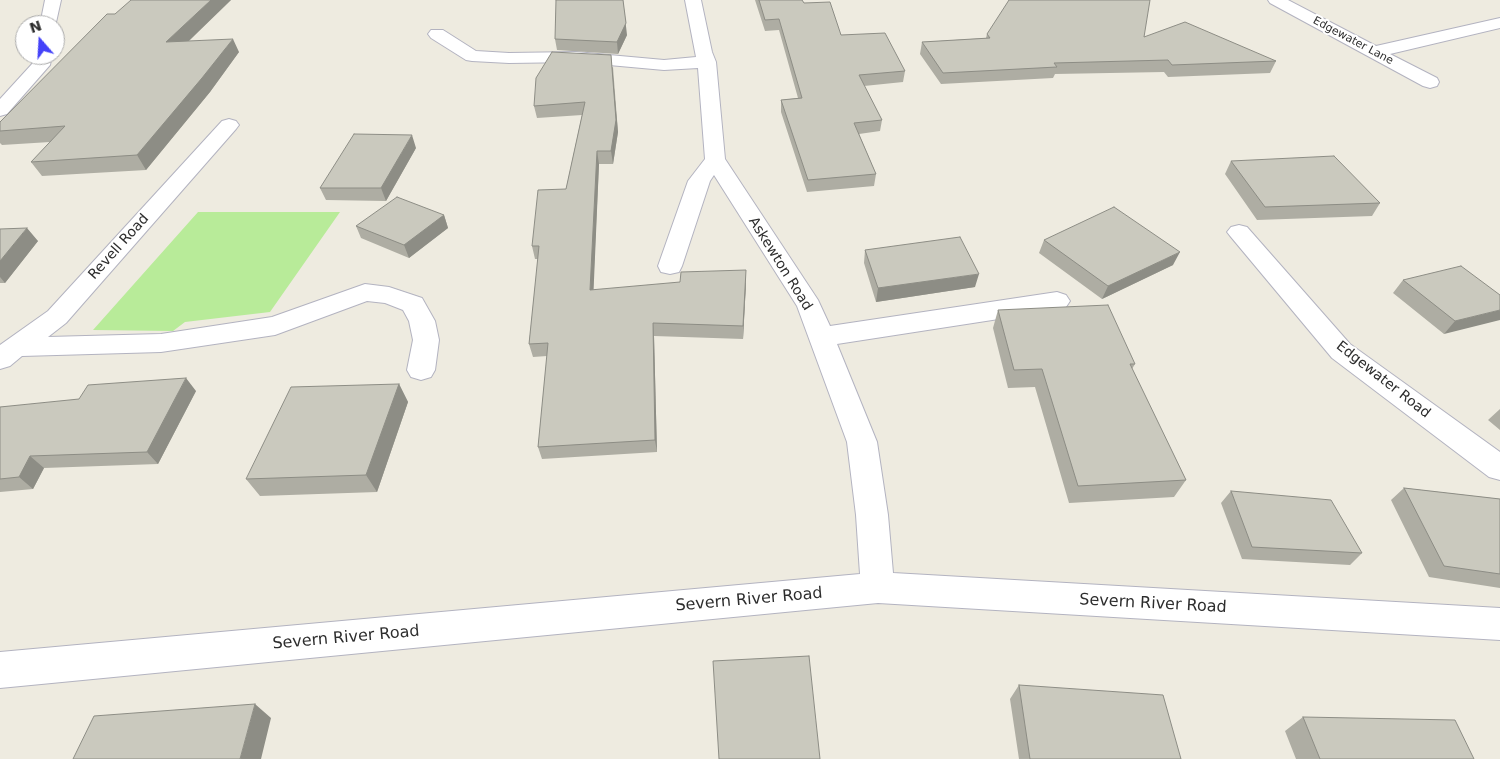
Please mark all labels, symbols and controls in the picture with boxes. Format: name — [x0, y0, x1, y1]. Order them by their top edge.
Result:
street label: Edgewater Lane — [1311, 14, 1395, 68]
north arrow — [15, 15, 65, 65]
text: N — [27, 17, 44, 36]
street label: Revell Road — [85, 211, 153, 283]
street label: Askewton Road — [745, 214, 815, 314]
street label: Edgewater Road — [1333, 338, 1433, 422]
street label: Severn River Road — [675, 584, 823, 616]
street label: Severn River Road — [1079, 591, 1227, 617]
street label: Severn River Road — [272, 622, 420, 654]

